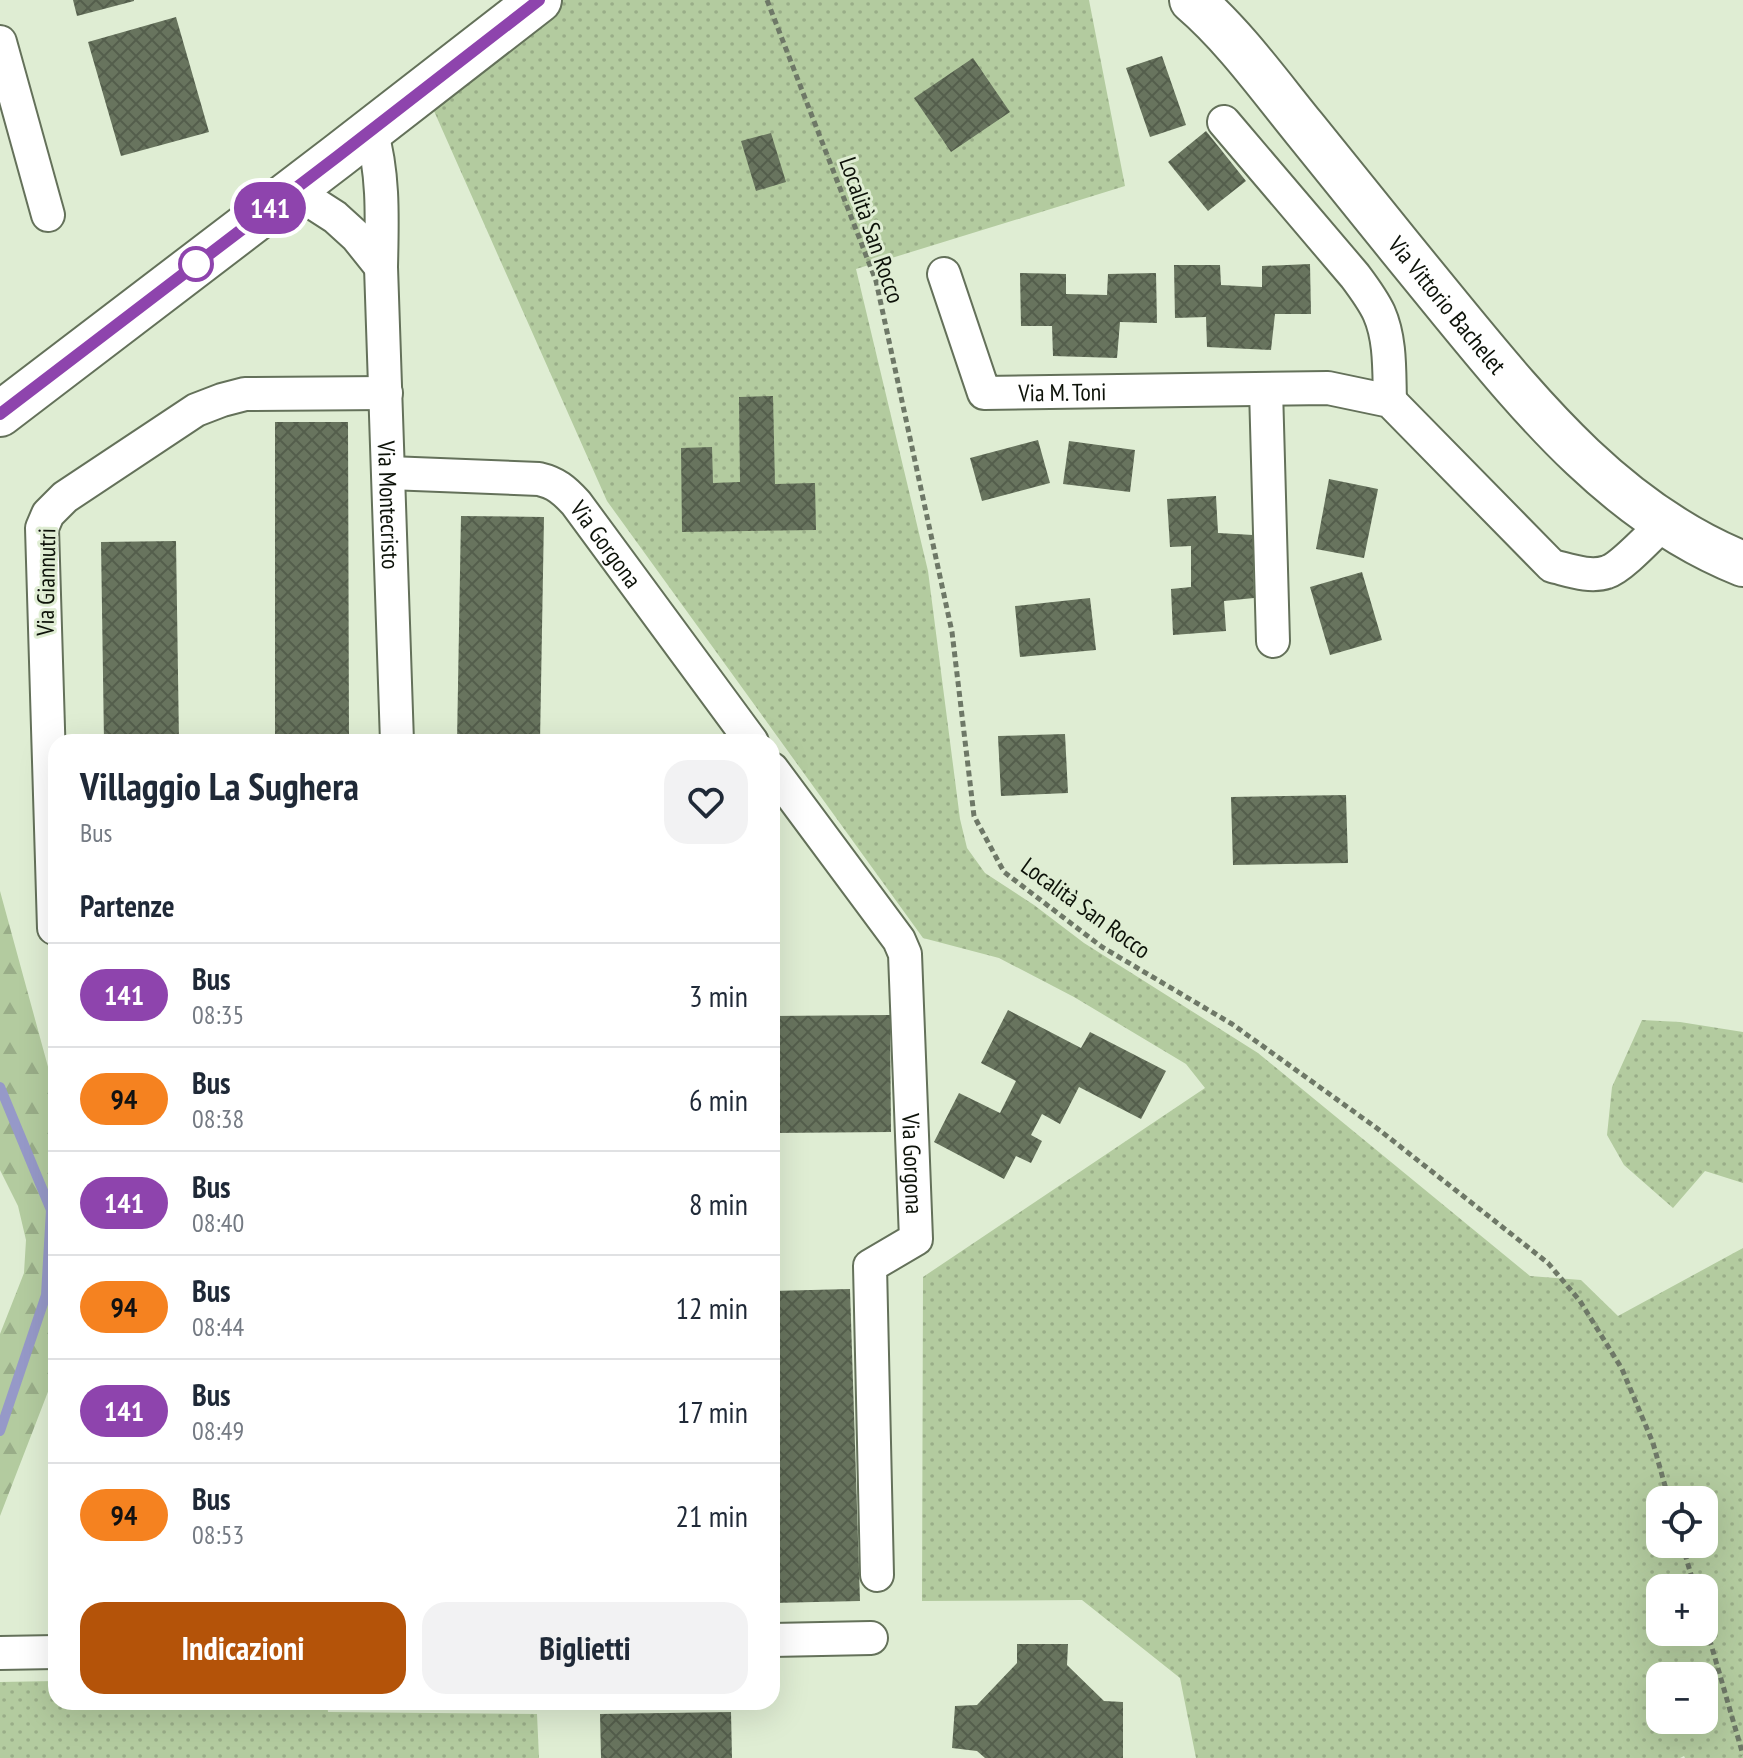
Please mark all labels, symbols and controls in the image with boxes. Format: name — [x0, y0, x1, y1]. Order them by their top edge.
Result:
street label: Località San Rocco — [833, 153, 911, 307]
line badge: 141 — [224, 182, 316, 234]
text: 141 — [250, 189, 290, 226]
street label: Via Vittorio Bachelet — [1381, 229, 1513, 381]
unlabelled marker — [179, 247, 213, 281]
street label: Via M. Toni — [1017, 376, 1107, 408]
street label: Via Montecristo — [371, 439, 407, 570]
street label: Via Gorgona — [563, 493, 649, 594]
street label: Via Giannutri — [30, 528, 62, 637]
button: heart — [664, 760, 748, 844]
text: Villaggio La Sughera — [80, 761, 359, 810]
text: Bus — [80, 816, 112, 849]
street label: Località San Rocco — [1015, 851, 1157, 965]
text: Partenze — [80, 886, 175, 925]
text: Bus — [192, 959, 231, 998]
text: 141 — [104, 976, 144, 1013]
text: 3 min — [689, 976, 748, 1015]
text: 08:35 — [192, 998, 244, 1031]
text: Bus — [192, 1063, 231, 1102]
text: 94 — [111, 1080, 137, 1117]
text: 6 min — [689, 1080, 748, 1119]
text: 08:38 — [192, 1102, 244, 1135]
street label: Via Gorgona — [896, 1112, 931, 1215]
text: Bus — [192, 1167, 231, 1206]
text: 141 — [104, 1184, 144, 1221]
text: 8 min — [689, 1184, 748, 1223]
text: 08:40 — [192, 1206, 244, 1239]
text: Bus — [192, 1271, 231, 1310]
text: 94 — [111, 1288, 137, 1325]
text: 12 min — [675, 1288, 748, 1327]
text: 08:44 — [192, 1310, 244, 1343]
text: Bus — [192, 1375, 231, 1414]
text: 141 — [104, 1392, 144, 1429]
text: 17 min — [677, 1392, 748, 1431]
text: 08:49 — [192, 1414, 244, 1447]
text: Bus — [192, 1479, 231, 1518]
map controls — [1646, 1486, 1718, 1734]
button: locate — [1646, 1486, 1718, 1558]
text: 94 — [111, 1496, 137, 1533]
text: 21 min — [675, 1496, 748, 1535]
text: 08:53 — [192, 1518, 244, 1551]
button: + — [1646, 1574, 1718, 1646]
button: Indicazioni — [80, 1602, 406, 1694]
button: Biglietti — [422, 1602, 748, 1694]
button: − — [1646, 1662, 1718, 1734]

